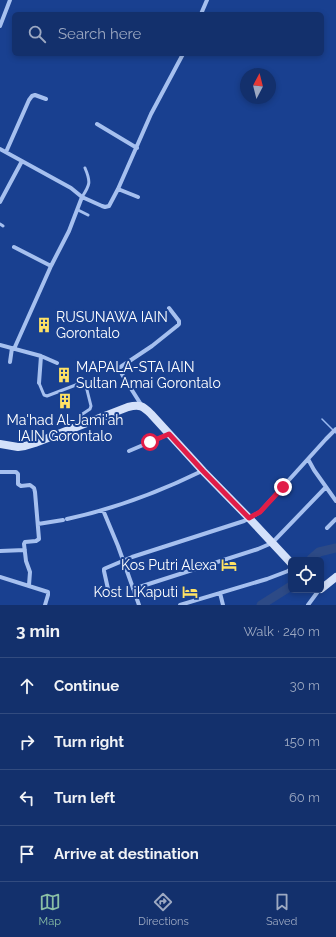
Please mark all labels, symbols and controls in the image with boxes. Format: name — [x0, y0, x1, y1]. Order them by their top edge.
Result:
search box — [12, 12, 324, 56]
icon: search — [26, 23, 48, 45]
text: Search here — [58, 25, 141, 43]
north arrow — [240, 68, 276, 104]
place label: RUSUNAWA IAIN Gorontalo — [56, 309, 168, 341]
building icon: RUSUNAWA IAIN Gorontalo — [35, 316, 53, 334]
place label: MAPALA-STA IAIN Sultan Amai Gorontalo — [76, 359, 221, 391]
building icon: MAPALA-STA IAIN Sultan Amai Gorontalo — [55, 366, 73, 384]
building icon: Ma'had Al-Jami'ah IAIN Gorontalo — [56, 392, 74, 410]
place label: Ma'had Al-Jami'ah IAIN Gorontalo — [7, 412, 123, 444]
route start — [141, 433, 159, 451]
route end — [274, 478, 292, 496]
hotel icon: Kos Putri Alexa — [220, 556, 238, 574]
place label: Kos Putri Alexa — [121, 557, 217, 573]
map controls — [288, 557, 324, 593]
button: locate — [288, 557, 324, 593]
hotel icon: Kost LiKaputi — [181, 583, 199, 601]
place label: Kost LiKaputi — [94, 584, 178, 600]
text: 3 min — [16, 621, 60, 641]
text: Walk · 240 m — [243, 624, 320, 639]
icon: ahead — [16, 675, 38, 697]
text: Continue — [54, 677, 119, 695]
text: 30 m — [290, 678, 320, 693]
icon: right — [16, 731, 38, 753]
text: Turn right — [54, 733, 124, 751]
text: 150 m — [284, 734, 320, 749]
icon: left — [16, 787, 38, 809]
text: Turn left — [54, 789, 115, 807]
text: 60 m — [289, 790, 320, 805]
icon: arrive — [16, 843, 38, 865]
text: Arrive at destination — [54, 845, 199, 863]
tab: Map — [39, 891, 61, 928]
tab: Directions — [138, 891, 189, 928]
tab: Saved — [266, 891, 297, 928]

